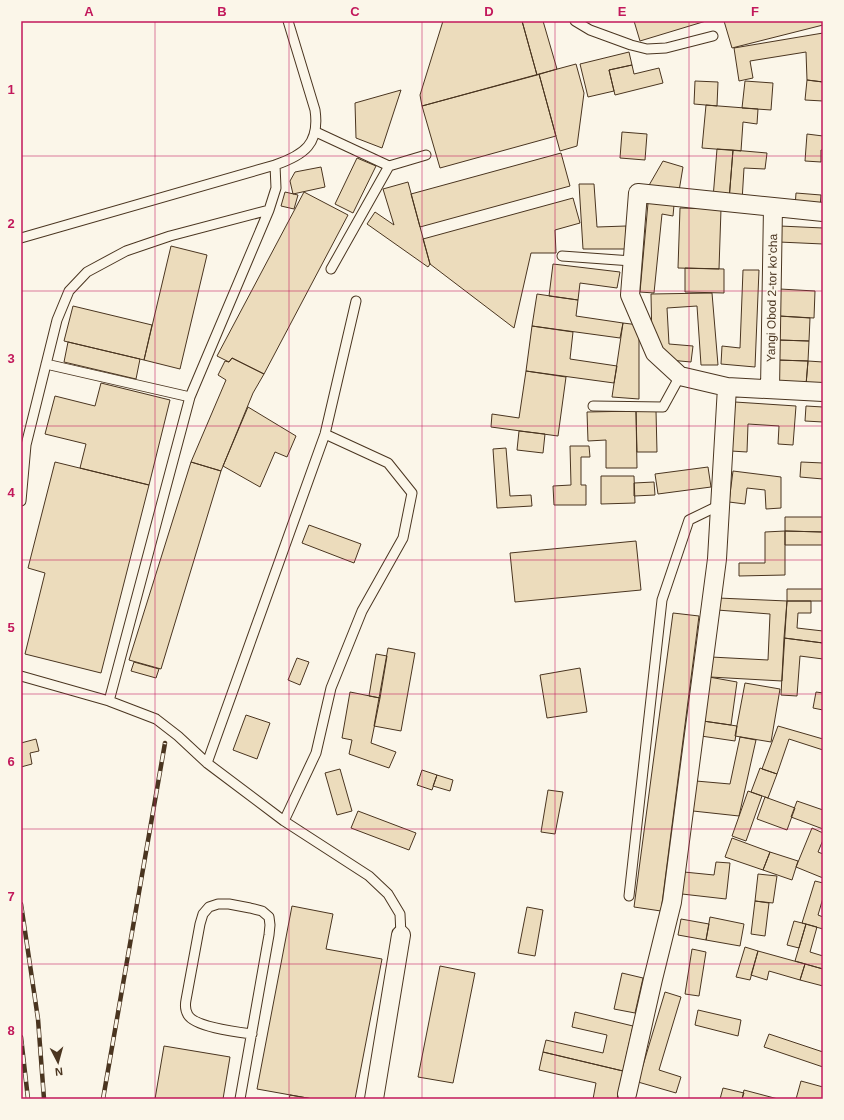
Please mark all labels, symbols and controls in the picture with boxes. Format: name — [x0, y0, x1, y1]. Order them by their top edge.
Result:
text: A — [84, 4, 94, 19]
text: B — [217, 4, 227, 19]
text: C — [350, 4, 360, 19]
text: D — [484, 4, 494, 19]
text: E — [618, 4, 627, 19]
text: F — [751, 4, 759, 19]
text: 1 — [7, 82, 15, 97]
text: 2 — [7, 216, 15, 231]
street label: Yangi Obod 2-tor koʻcha — [764, 233, 780, 362]
text: 3 — [7, 351, 15, 366]
text: 4 — [7, 485, 15, 500]
text: 5 — [7, 620, 15, 635]
text: 6 — [7, 754, 15, 769]
text: 7 — [7, 889, 15, 904]
text: 8 — [7, 1023, 15, 1038]
north arrow — [38, 1042, 78, 1082]
text: N — [54, 1066, 64, 1078]

